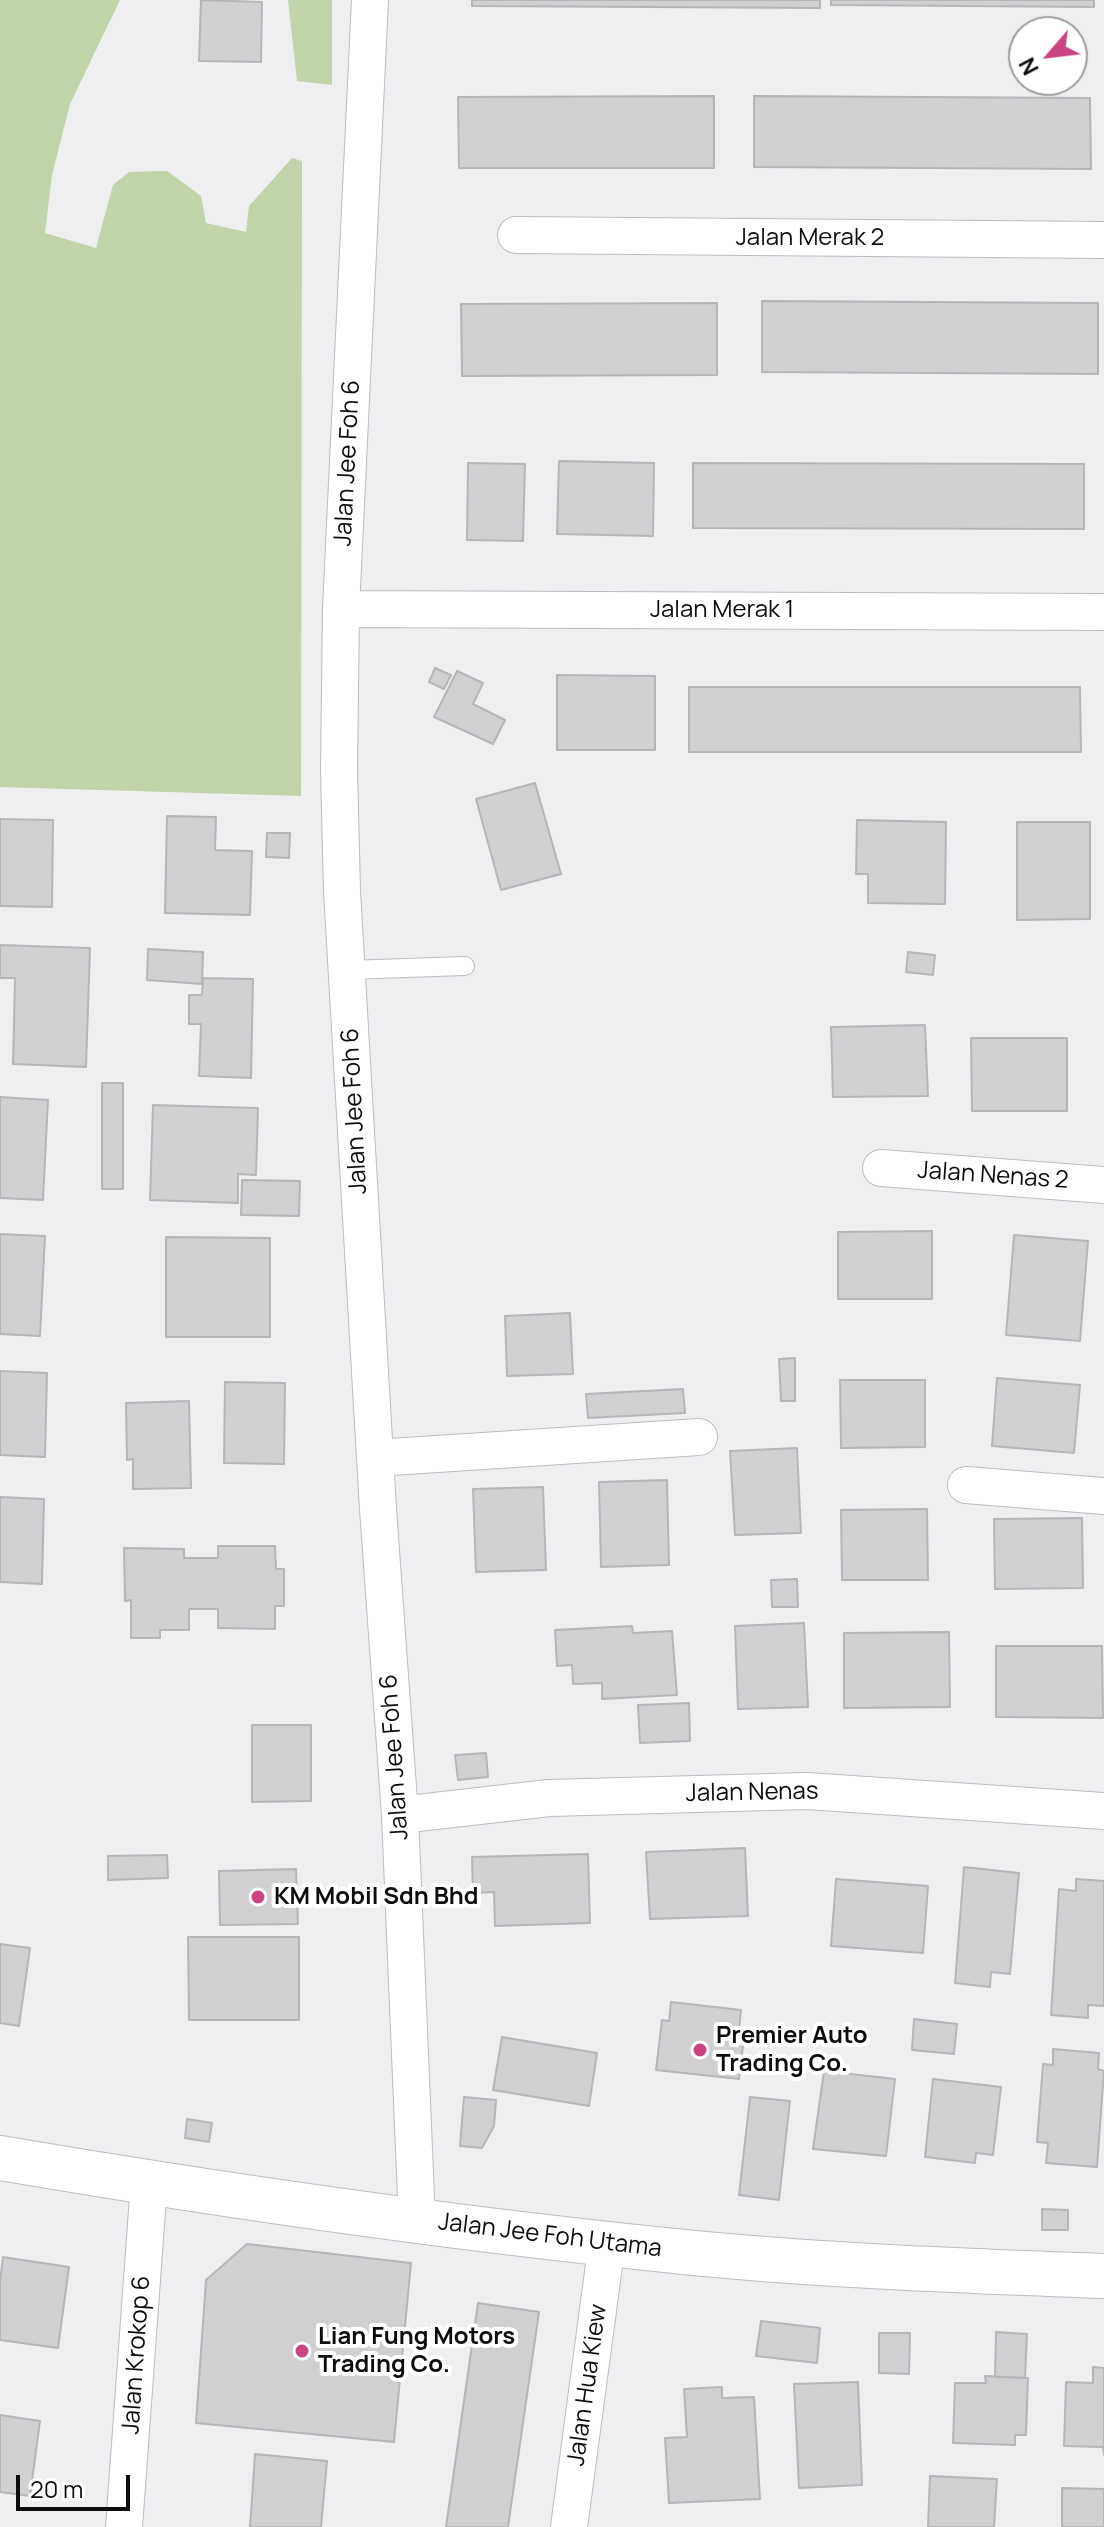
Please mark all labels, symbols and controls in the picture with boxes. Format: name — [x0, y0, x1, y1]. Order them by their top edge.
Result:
north arrow — [1008, 16, 1088, 96]
text: N — [1012, 52, 1046, 80]
street label: Jalan Merak 2 — [736, 224, 884, 252]
street label: Jalan Jee Foh 6 — [329, 379, 367, 547]
street label: Jalan Merak 1 — [650, 596, 794, 624]
street label: Jalan Jee Foh 6 — [336, 1027, 374, 1195]
street label: Jalan Nenas 2 — [917, 1156, 1069, 1196]
street label: Jalan Jee Foh 6 — [375, 1673, 415, 1841]
street label: Jalan Nenas — [685, 1777, 819, 1809]
place label: KM Mobil Sdn Bhd — [274, 1883, 479, 1911]
marker: KM Mobil Sdn Bhd — [249, 1888, 267, 1906]
place label: Premier Auto Trading Co. — [716, 2022, 868, 2078]
marker: Premier Auto Trading Co. — [691, 2041, 709, 2059]
street label: Jalan Jee Foh Utama — [437, 2208, 663, 2264]
street label: Jalan Krokop 6 — [117, 2275, 157, 2435]
street label: Jalan Hua Kiew — [562, 2302, 614, 2468]
place label: Lian Fung Motors Trading Co. — [318, 2323, 515, 2379]
marker: Lian Fung Motors Trading Co. — [293, 2342, 311, 2360]
scale bar — [20, 2459, 134, 2509]
text: 20 m — [30, 2472, 83, 2505]

